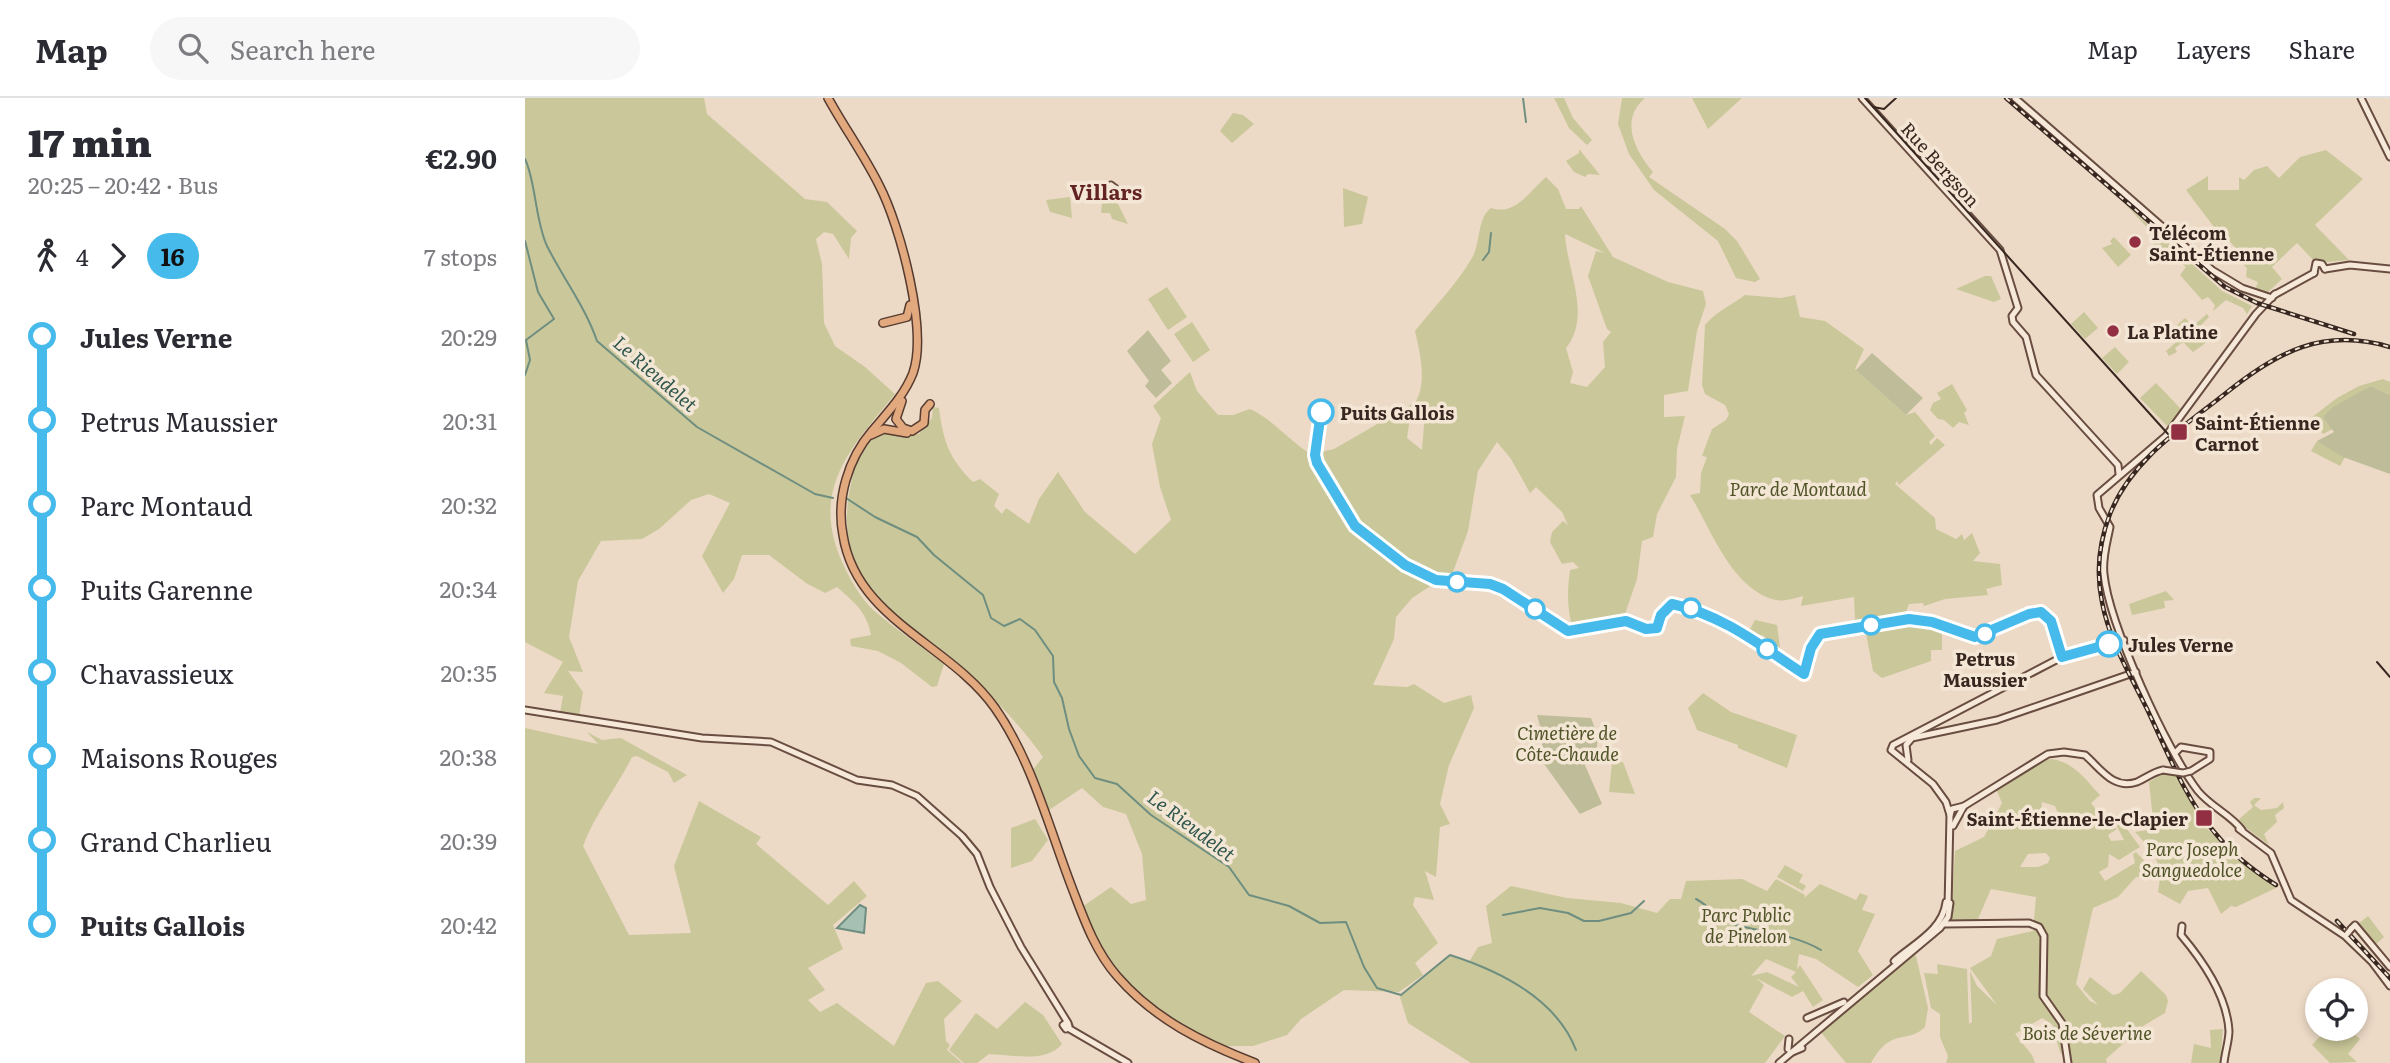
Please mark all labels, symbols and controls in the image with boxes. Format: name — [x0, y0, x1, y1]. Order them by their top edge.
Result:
search box — [150, 17, 640, 80]
text: Map — [35, 24, 108, 73]
icon: search — [174, 29, 212, 67]
text: Search here — [230, 29, 376, 68]
text: Map — [2087, 31, 2138, 66]
text: Layers — [2176, 31, 2250, 66]
text: Share — [2288, 31, 2355, 66]
text: 17 min — [28, 112, 152, 169]
street label: Rue Bergson — [1895, 115, 1987, 213]
text: €2.90 — [425, 138, 497, 177]
text: 20:25 – 20:42 · Bus — [28, 167, 218, 201]
district label: Villars — [1070, 175, 1142, 206]
place label: Télécom Saint-Étienne — [2149, 219, 2274, 267]
marker: Télécom Saint-Étienne — [2127, 234, 2143, 250]
icon: walk — [28, 237, 66, 275]
icon: forward — [99, 237, 137, 275]
text: 16 — [161, 238, 185, 273]
text: 4 — [76, 239, 89, 273]
text: 7 stops — [424, 239, 497, 273]
text: Jules Verne — [80, 317, 232, 356]
place label: La Platine — [2127, 318, 2218, 345]
text: 20:29 — [441, 319, 497, 353]
marker: La Platine — [2105, 323, 2121, 339]
water label: Le Rieudelet — [608, 328, 705, 418]
marker: Puits Gallois — [1308, 399, 1334, 425]
place label: Puits Gallois — [1340, 399, 1454, 426]
text: Petrus Maussier — [80, 401, 278, 440]
text: 20:31 — [443, 403, 497, 437]
place label: Saint-Étienne Carnot — [2195, 409, 2320, 457]
marker: Saint-Étienne Carnot — [2169, 422, 2189, 442]
park label: Parc de Montaud — [1729, 475, 1867, 502]
text: Parc Montaud — [80, 485, 253, 524]
text: 20:32 — [441, 487, 497, 521]
text: Puits Garenne — [80, 569, 253, 608]
text: 20:34 — [440, 571, 497, 605]
unlabelled marker — [1447, 572, 1467, 592]
unlabelled marker — [1681, 598, 1701, 618]
unlabelled marker — [1525, 599, 1545, 619]
unlabelled marker — [1861, 615, 1881, 635]
marker: Petrus Maussier — [1975, 624, 1995, 644]
marker: Jules Verne — [2096, 631, 2122, 657]
place label: Jules Verne — [2128, 631, 2233, 658]
unlabelled marker — [1757, 639, 1777, 659]
place label: Petrus Maussier — [1943, 645, 2027, 693]
text: Chavassieux — [80, 653, 234, 692]
text: 20:35 — [441, 655, 497, 689]
park label: Cimetière de Côte-Chaude — [1515, 719, 1619, 767]
text: Maisons Rouges — [80, 737, 277, 776]
text: 20:38 — [439, 739, 497, 773]
water label: Le Rieudelet — [1142, 783, 1242, 868]
place label: Saint-Étienne-le-Clapier — [1967, 805, 2188, 832]
marker: Saint-Étienne-le-Clapier — [2194, 808, 2214, 828]
text: Grand Charlieu — [80, 821, 272, 860]
text: 20:39 — [440, 823, 497, 857]
park label: Parc Joseph Sanguedolce — [2142, 835, 2242, 883]
park label: Parc Public de Pinelon — [1701, 901, 1791, 949]
text: Puits Gallois — [80, 905, 245, 944]
text: 20:42 — [441, 907, 497, 941]
map controls — [2305, 978, 2368, 1041]
button: locate — [2305, 978, 2368, 1041]
park label: Bois de Séverine — [2022, 1019, 2152, 1046]

